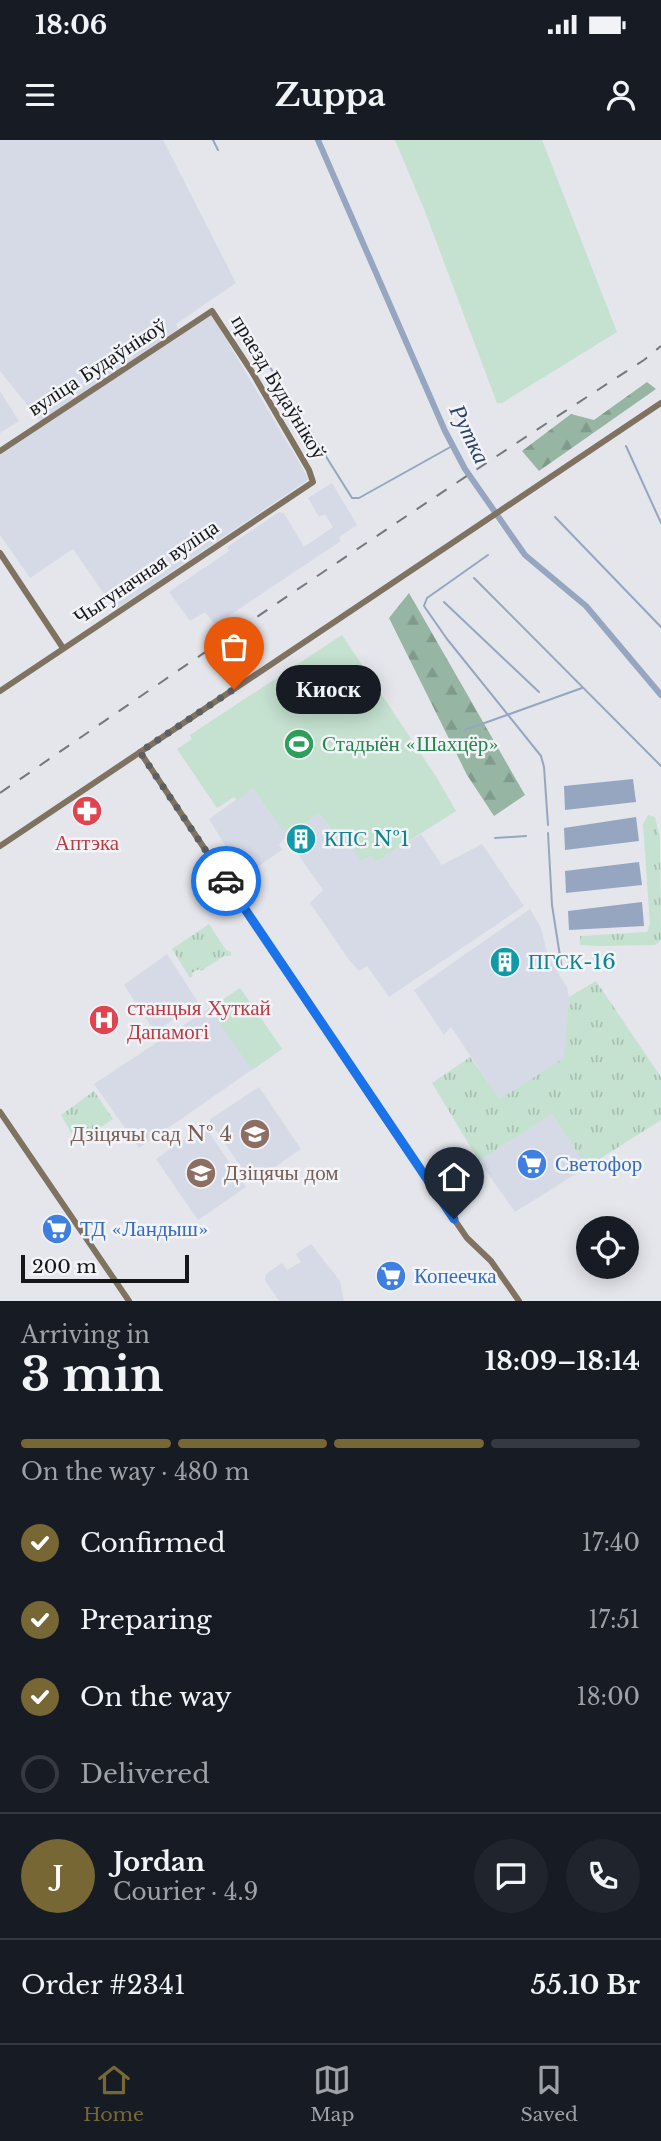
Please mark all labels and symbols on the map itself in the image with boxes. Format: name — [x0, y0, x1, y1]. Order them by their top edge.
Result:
street label: праезд Будаўнікоў — [226, 310, 333, 464]
street label: вуліца Будаўнікоў — [23, 312, 172, 422]
water label: Рутка — [443, 399, 496, 468]
street label: Чыгуначная вуліца — [69, 514, 224, 630]
pin — [204, 617, 264, 689]
callout: Киоск — [276, 664, 381, 714]
sports icon: Стадыён «Шахцёр» — [282, 727, 316, 761]
place label: Стадыён «Шахцёр» — [322, 731, 498, 757]
pharmacy icon: Аптэка — [70, 794, 104, 828]
building icon: КПС №1 — [284, 822, 318, 856]
place label: КПС №1 — [324, 826, 410, 852]
place label: Аптэка — [55, 830, 120, 856]
courier — [191, 846, 261, 916]
building icon: ПГСК-16 — [488, 945, 522, 979]
place label: ПГСК-16 — [528, 949, 616, 975]
place label: станцыя Хуткай Дапамогі — [127, 995, 271, 1045]
hospital icon: станцыя Хуткай Дапамогі — [87, 1003, 121, 1037]
school or university icon: Дзіцячы сад № 4 — [238, 1117, 272, 1151]
place label: Дзіцячы сад № 4 — [71, 1121, 232, 1147]
pin — [424, 1147, 484, 1219]
supermarket icon: Светофор — [515, 1147, 549, 1181]
place label: Светофор — [555, 1151, 642, 1177]
school or university icon: Дзіцячы дом — [184, 1156, 218, 1190]
place label: Дзіцячы дом — [224, 1160, 339, 1186]
supermarket icon: ТД «Ландыш» — [40, 1212, 74, 1246]
place label: ТД «Ландыш» — [80, 1216, 208, 1242]
scale bar — [21, 1252, 189, 1284]
supermarket icon: Копеечка — [374, 1259, 408, 1293]
place label: Копеечка — [414, 1263, 497, 1289]

